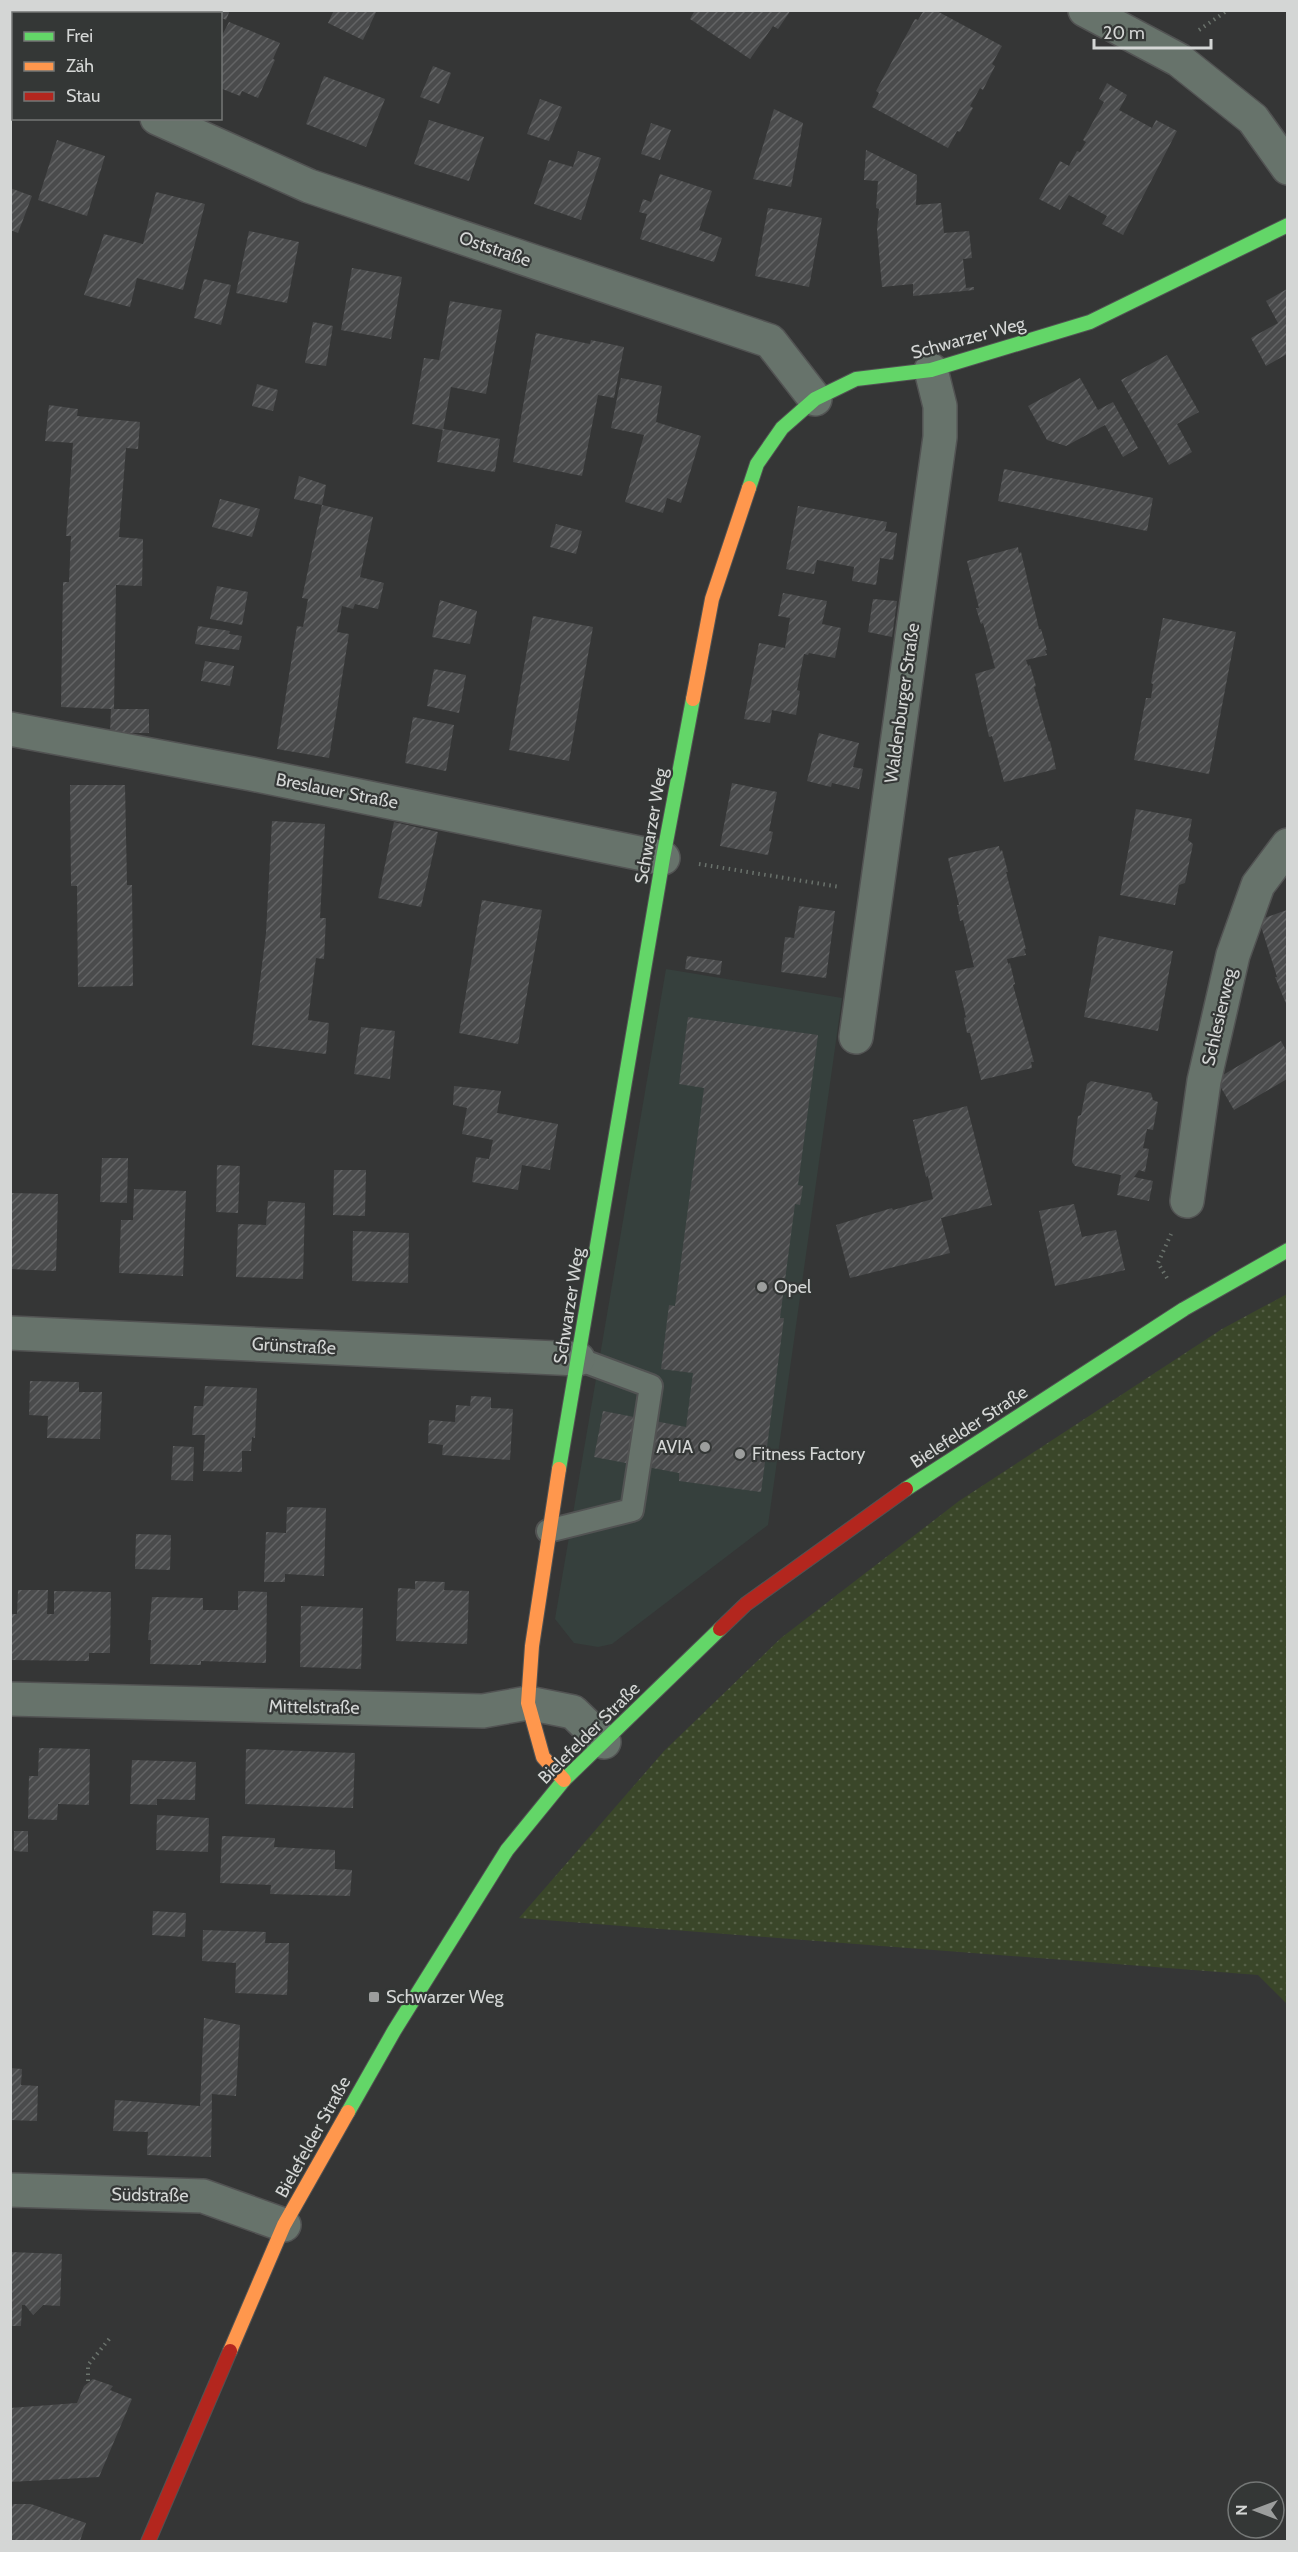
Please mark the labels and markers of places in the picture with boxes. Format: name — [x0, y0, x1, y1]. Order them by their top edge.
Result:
place label: Opel — [774, 1276, 812, 1298]
marker: Opel — [755, 1280, 769, 1294]
place label: AVIA — [656, 1436, 693, 1458]
marker: AVIA — [698, 1440, 712, 1454]
place label: Fitness Factory — [752, 1443, 865, 1465]
marker: Fitness Factory — [733, 1447, 747, 1461]
place label: Schwarzer Weg — [386, 1986, 504, 2008]
marker: Schwarzer Weg — [367, 1990, 381, 2004]

